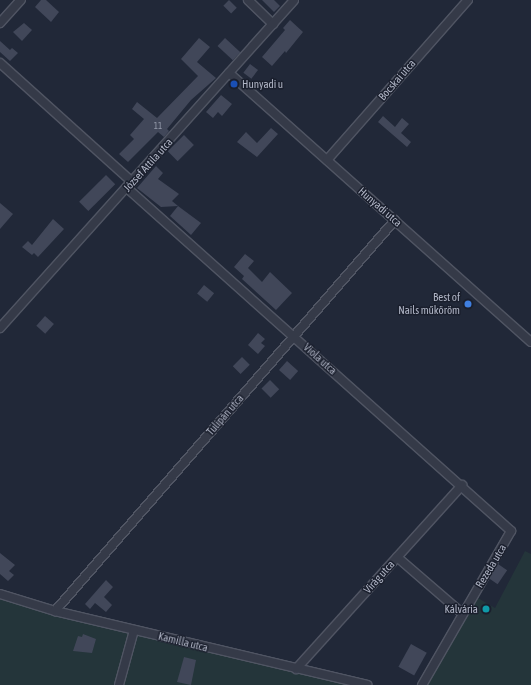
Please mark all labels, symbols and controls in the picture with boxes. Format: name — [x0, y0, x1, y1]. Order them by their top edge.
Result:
street label: Bocskai utca — [376, 57, 418, 103]
place label: Hunyadi u — [242, 77, 283, 91]
marker: Hunyadi u — [229, 79, 239, 89]
house number: 11 — [154, 121, 162, 131]
street label: József Attila utca — [121, 136, 175, 194]
street label: Hunyadi utca — [356, 185, 404, 229]
place label: Best of Nails műköröm — [398, 291, 460, 317]
marker: Best of Nails műköröm — [463, 299, 473, 309]
street label: Viola utca — [301, 341, 339, 377]
street label: Tulipán utca — [204, 392, 246, 438]
street label: Rezeda utca — [473, 542, 509, 590]
street label: Virág utca — [361, 558, 397, 596]
place label: Kálvária — [444, 602, 478, 616]
marker: Kálvária — [481, 604, 491, 614]
street label: Kamilla utca — [157, 629, 209, 655]

